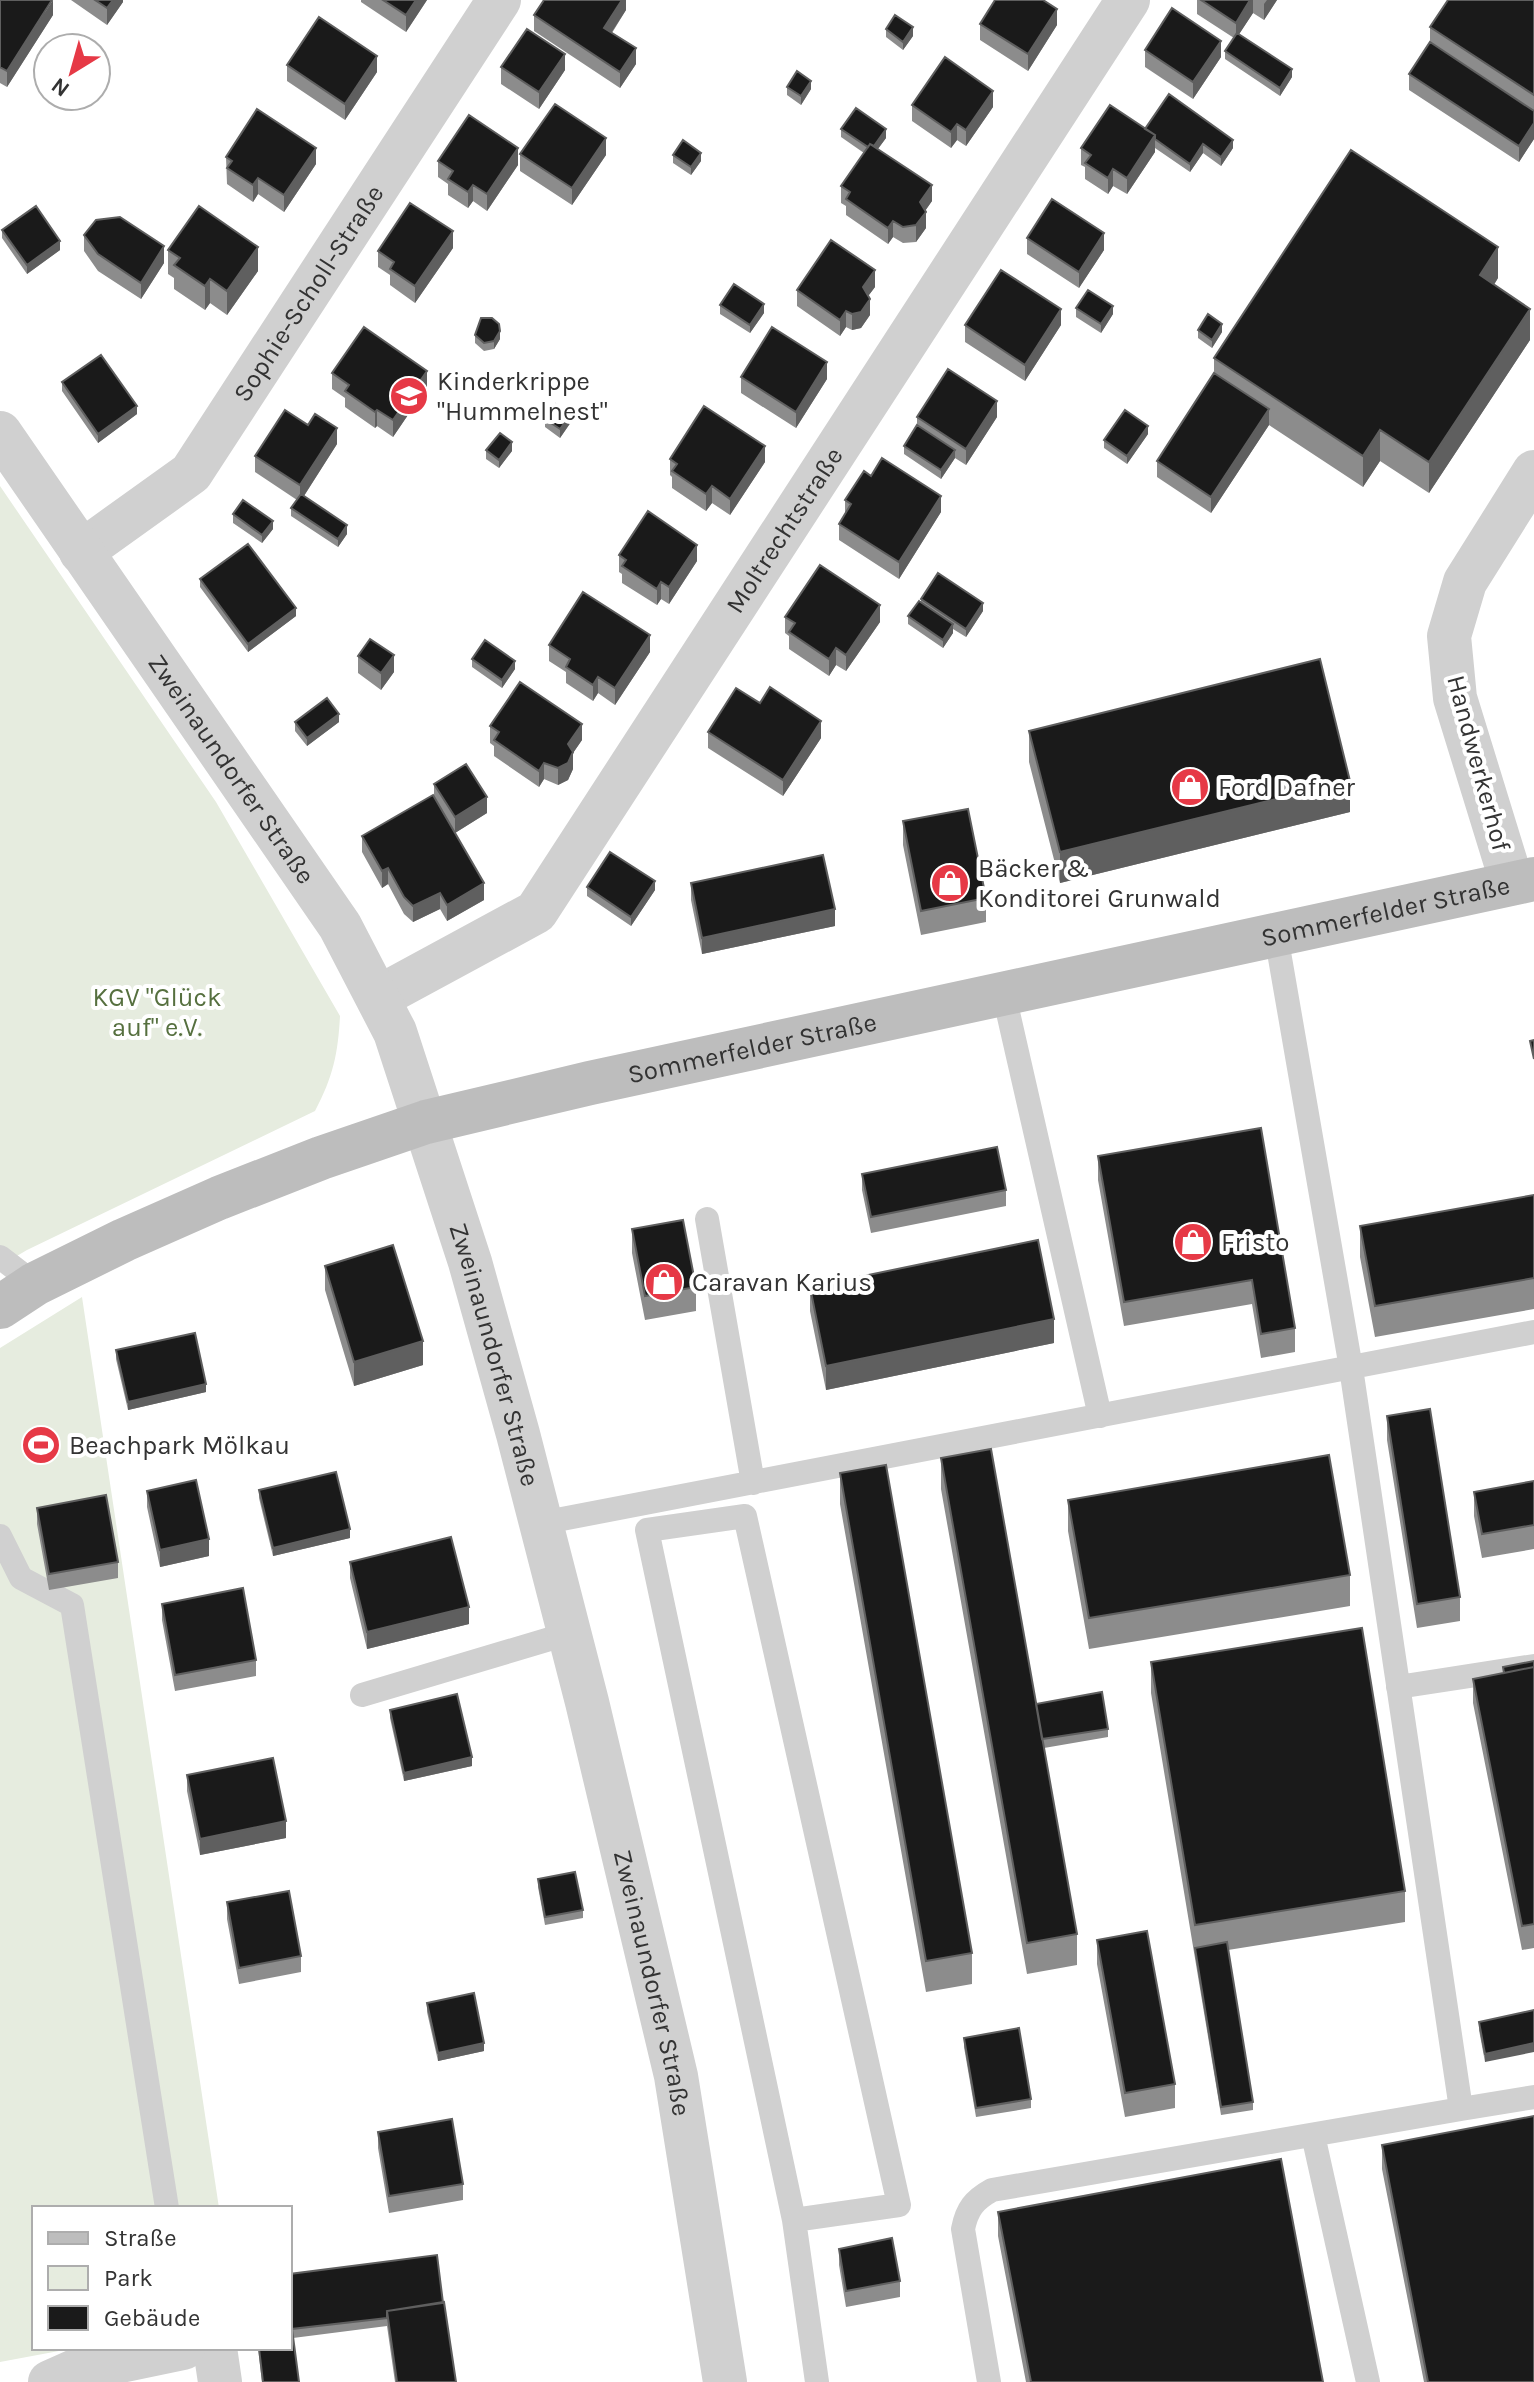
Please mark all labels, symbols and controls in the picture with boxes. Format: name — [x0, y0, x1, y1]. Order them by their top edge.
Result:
north arrow — [32, 32, 112, 112]
text: N — [46, 72, 75, 102]
street label: Sophie-Scholl-Straße — [227, 179, 390, 408]
place label: Kinderkrippe "Hummelnest" — [437, 366, 608, 427]
school or university icon: Kinderkrippe "Hummelnest" — [388, 375, 430, 417]
street label: Moltrechtstraße — [719, 441, 850, 619]
street label: Zweinaundorfer Straße — [141, 648, 321, 890]
street label: Handwerkerhof — [1440, 672, 1517, 855]
shop icon: Ford Dafner — [1169, 766, 1211, 808]
place label: Ford Dafner — [1218, 772, 1356, 803]
place label: Bäcker & Konditorei Grunwald — [978, 853, 1221, 914]
shop icon: Bäcker & Konditorei Grunwald — [929, 862, 971, 904]
street label: Sommerfelder Straße — [1258, 870, 1513, 954]
park label: KGV "Glück auf" e.V. — [92, 982, 222, 1043]
street label: Sommerfelder Straße — [625, 1007, 880, 1090]
street label: Zweinaundorfer Straße — [442, 1219, 546, 1490]
shop icon: Fristo — [1172, 1221, 1214, 1263]
place label: Fristo — [1221, 1227, 1289, 1258]
shop icon: Caravan Karius — [643, 1261, 685, 1303]
place label: Caravan Karius — [692, 1267, 872, 1298]
sports icon: Beachpark Mölkau — [20, 1424, 62, 1466]
place label: Beachpark Mölkau — [69, 1430, 290, 1461]
street label: Zweinaundorfer Straße — [607, 1847, 697, 2118]
legend — [32, 2206, 292, 2350]
text: Straße — [104, 2224, 176, 2252]
text: Park — [104, 2264, 153, 2292]
text: Gebäude — [104, 2304, 200, 2332]

